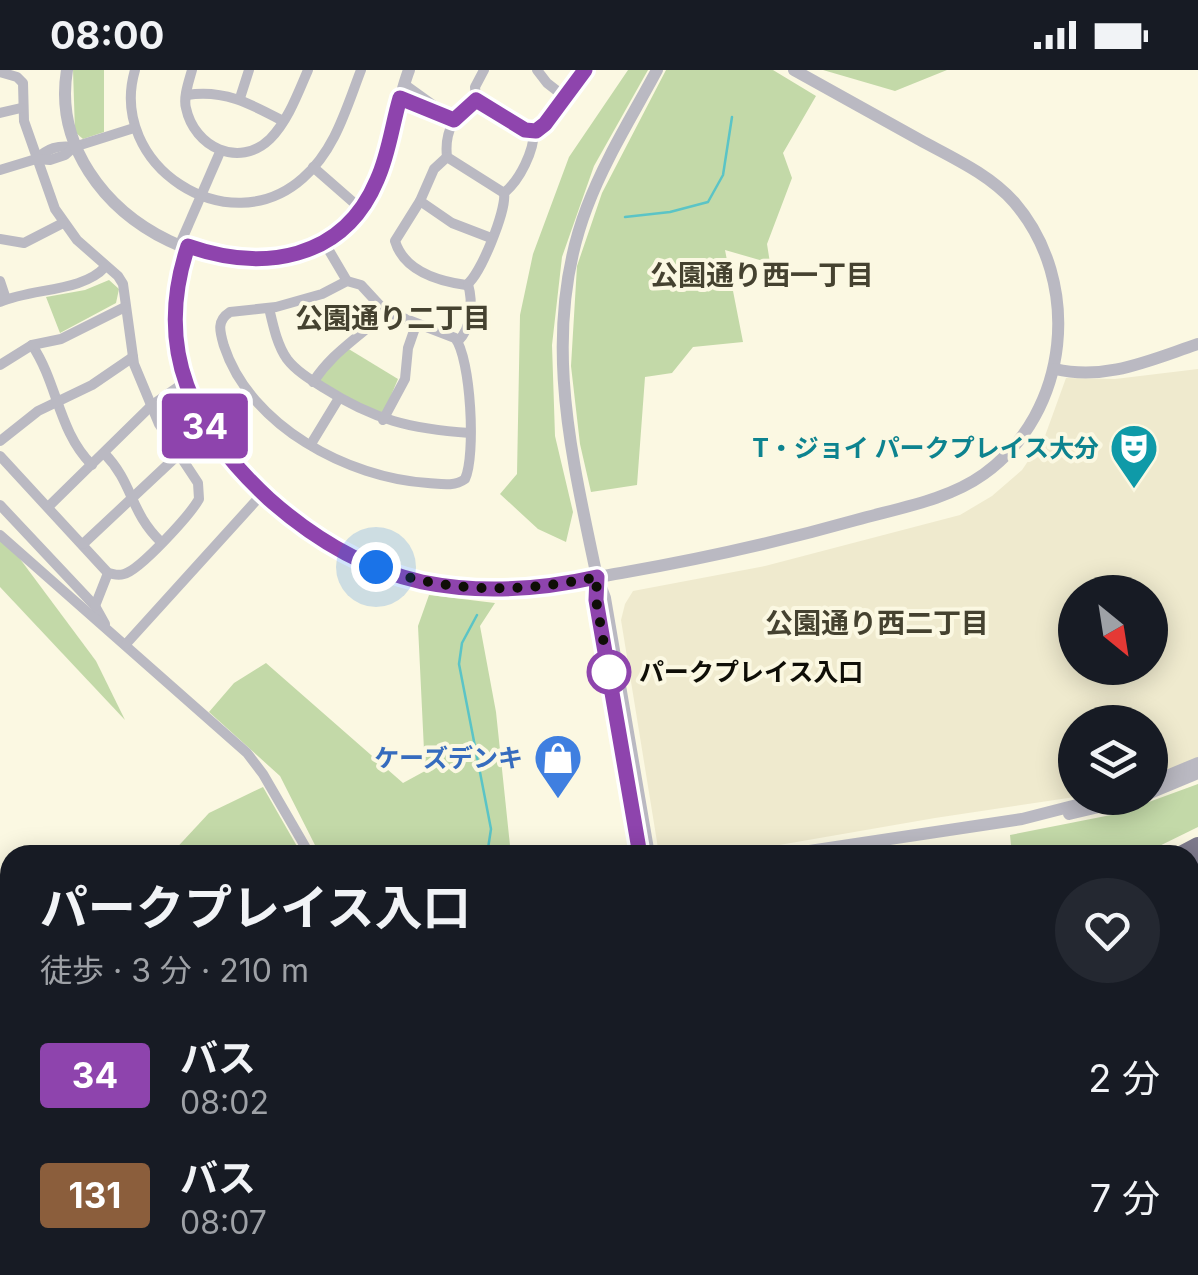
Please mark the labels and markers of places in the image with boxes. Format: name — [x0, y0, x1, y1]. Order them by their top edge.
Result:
theatre icon: T・ジョイ パークプレイス大分 — [1108, 422, 1160, 490]
place label: T・ジョイ パークプレイス大分 — [752, 433, 1099, 463]
marker: パークプレイス入口 — [588, 651, 630, 693]
place label: パークプレイス入口 — [639, 657, 863, 687]
shop icon: ケーズデンキ — [532, 732, 584, 800]
place label: ケーズデンキ — [374, 743, 523, 773]

